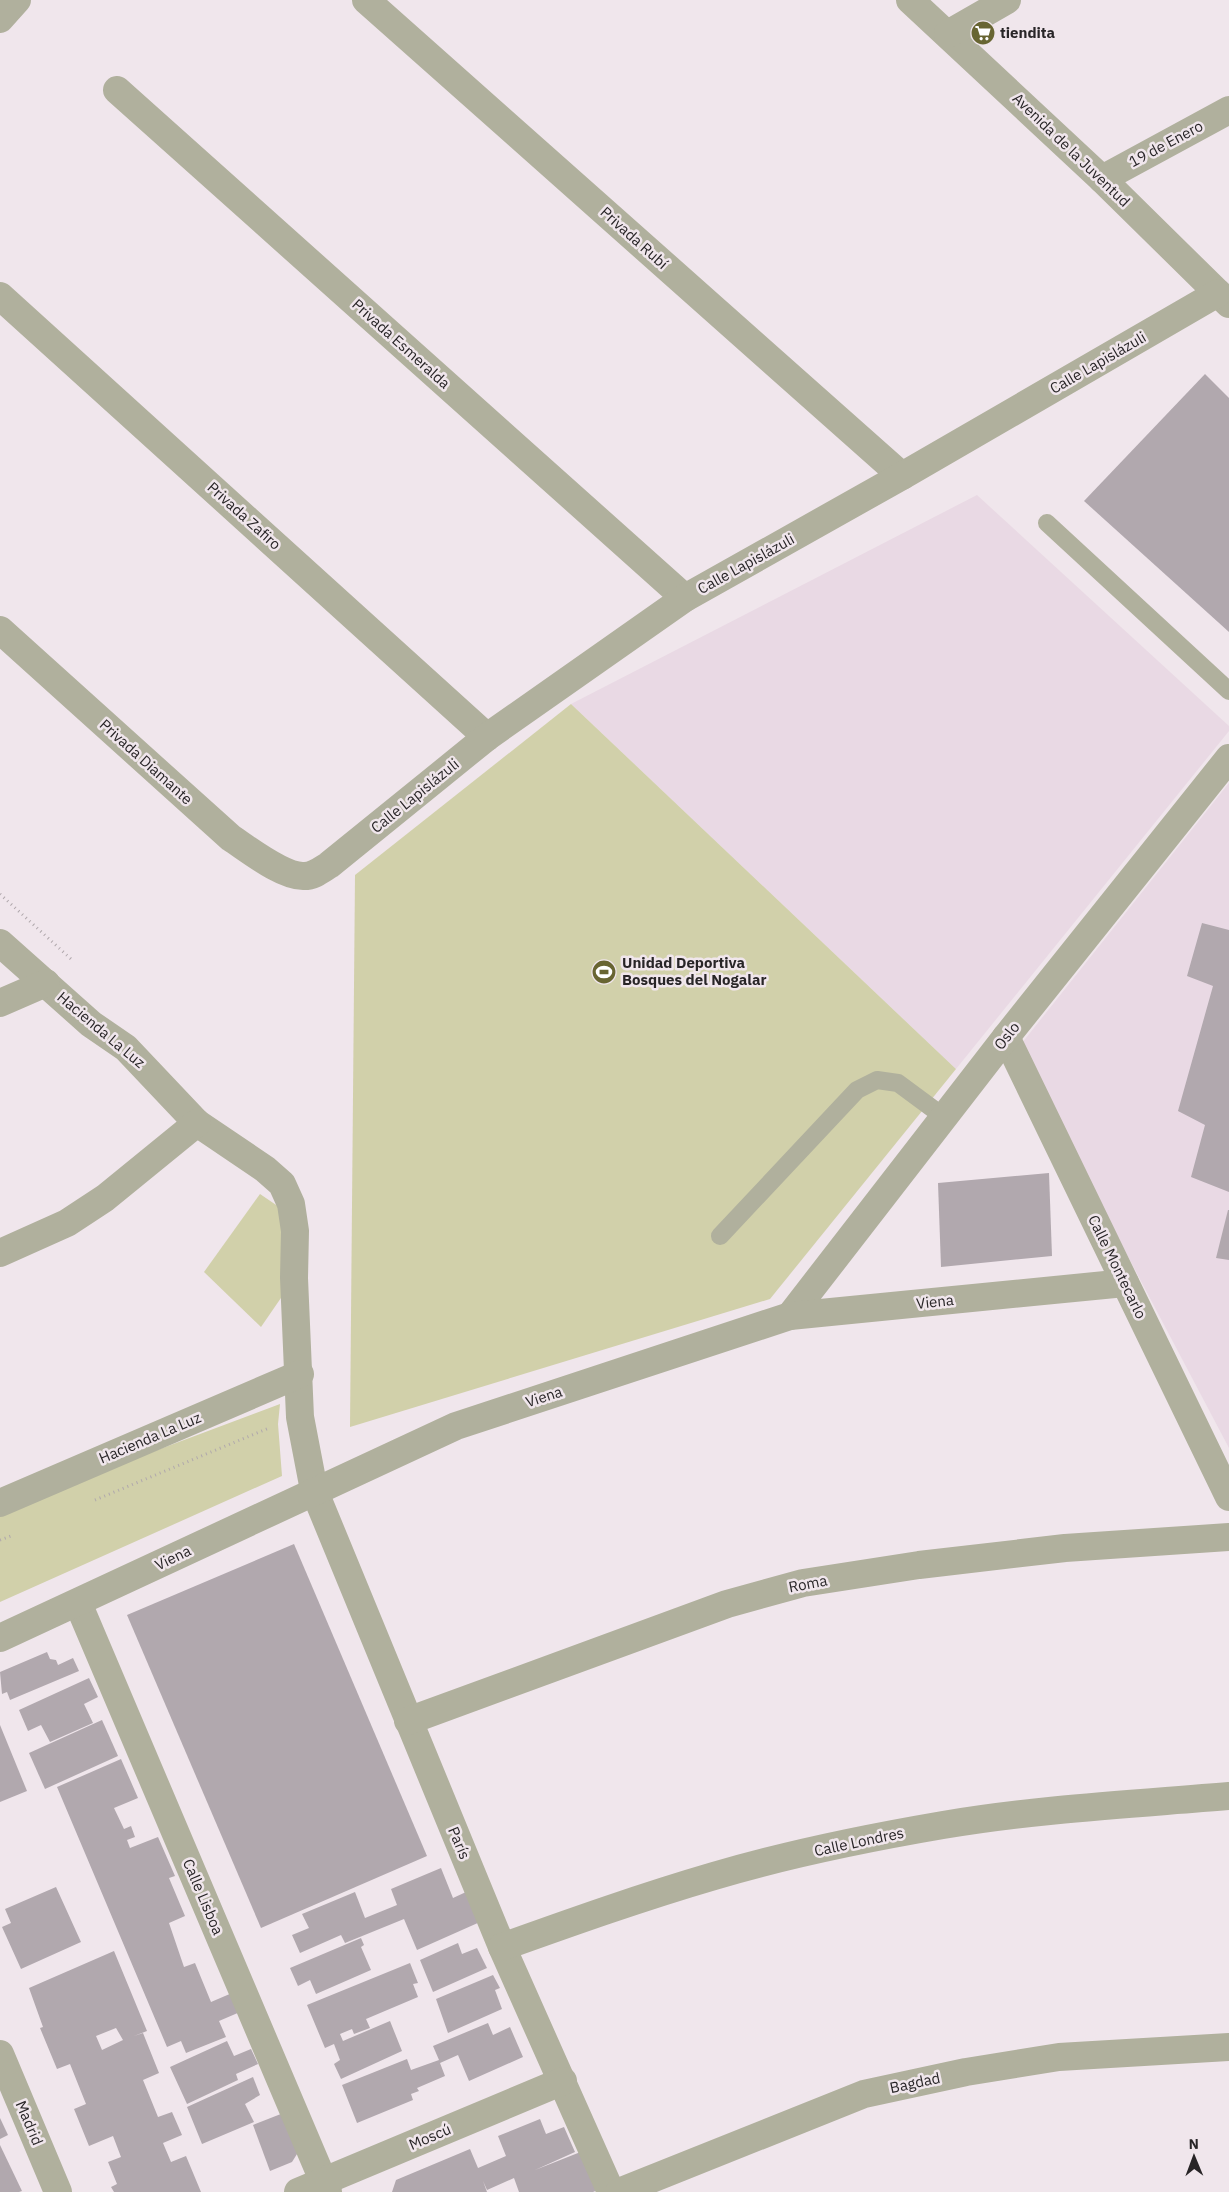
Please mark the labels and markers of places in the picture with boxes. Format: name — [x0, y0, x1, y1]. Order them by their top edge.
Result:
supermarket icon: tiendita — [970, 20, 996, 46]
place label: tiendita — [1000, 23, 1056, 42]
place label: Unidad Deportiva Bosques del Nogalar — [622, 953, 767, 989]
sports icon: Unidad Deportiva Bosques del Nogalar — [591, 959, 617, 985]

